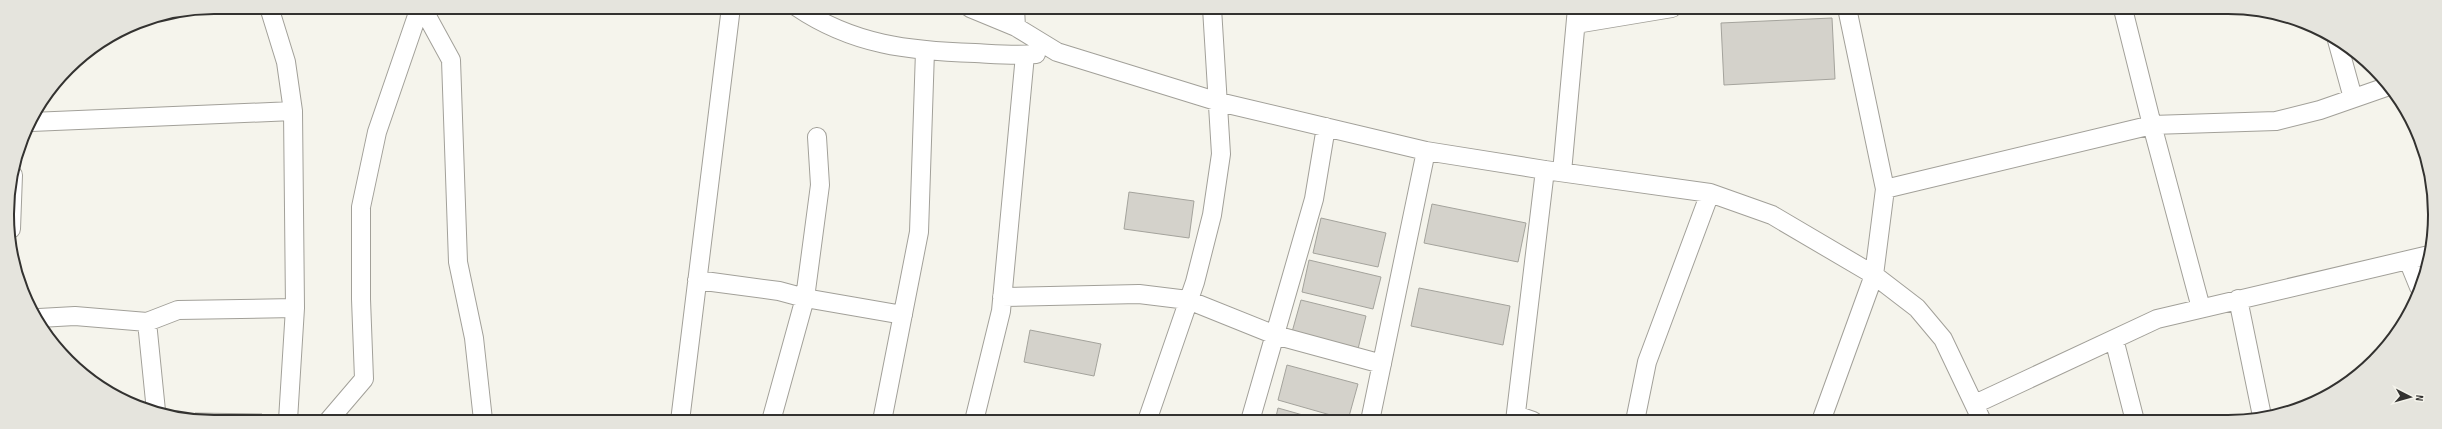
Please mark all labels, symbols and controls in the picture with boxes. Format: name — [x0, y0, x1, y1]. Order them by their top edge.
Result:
north arrow — [2390, 377, 2430, 417]
text: N — [2413, 394, 2426, 402]

